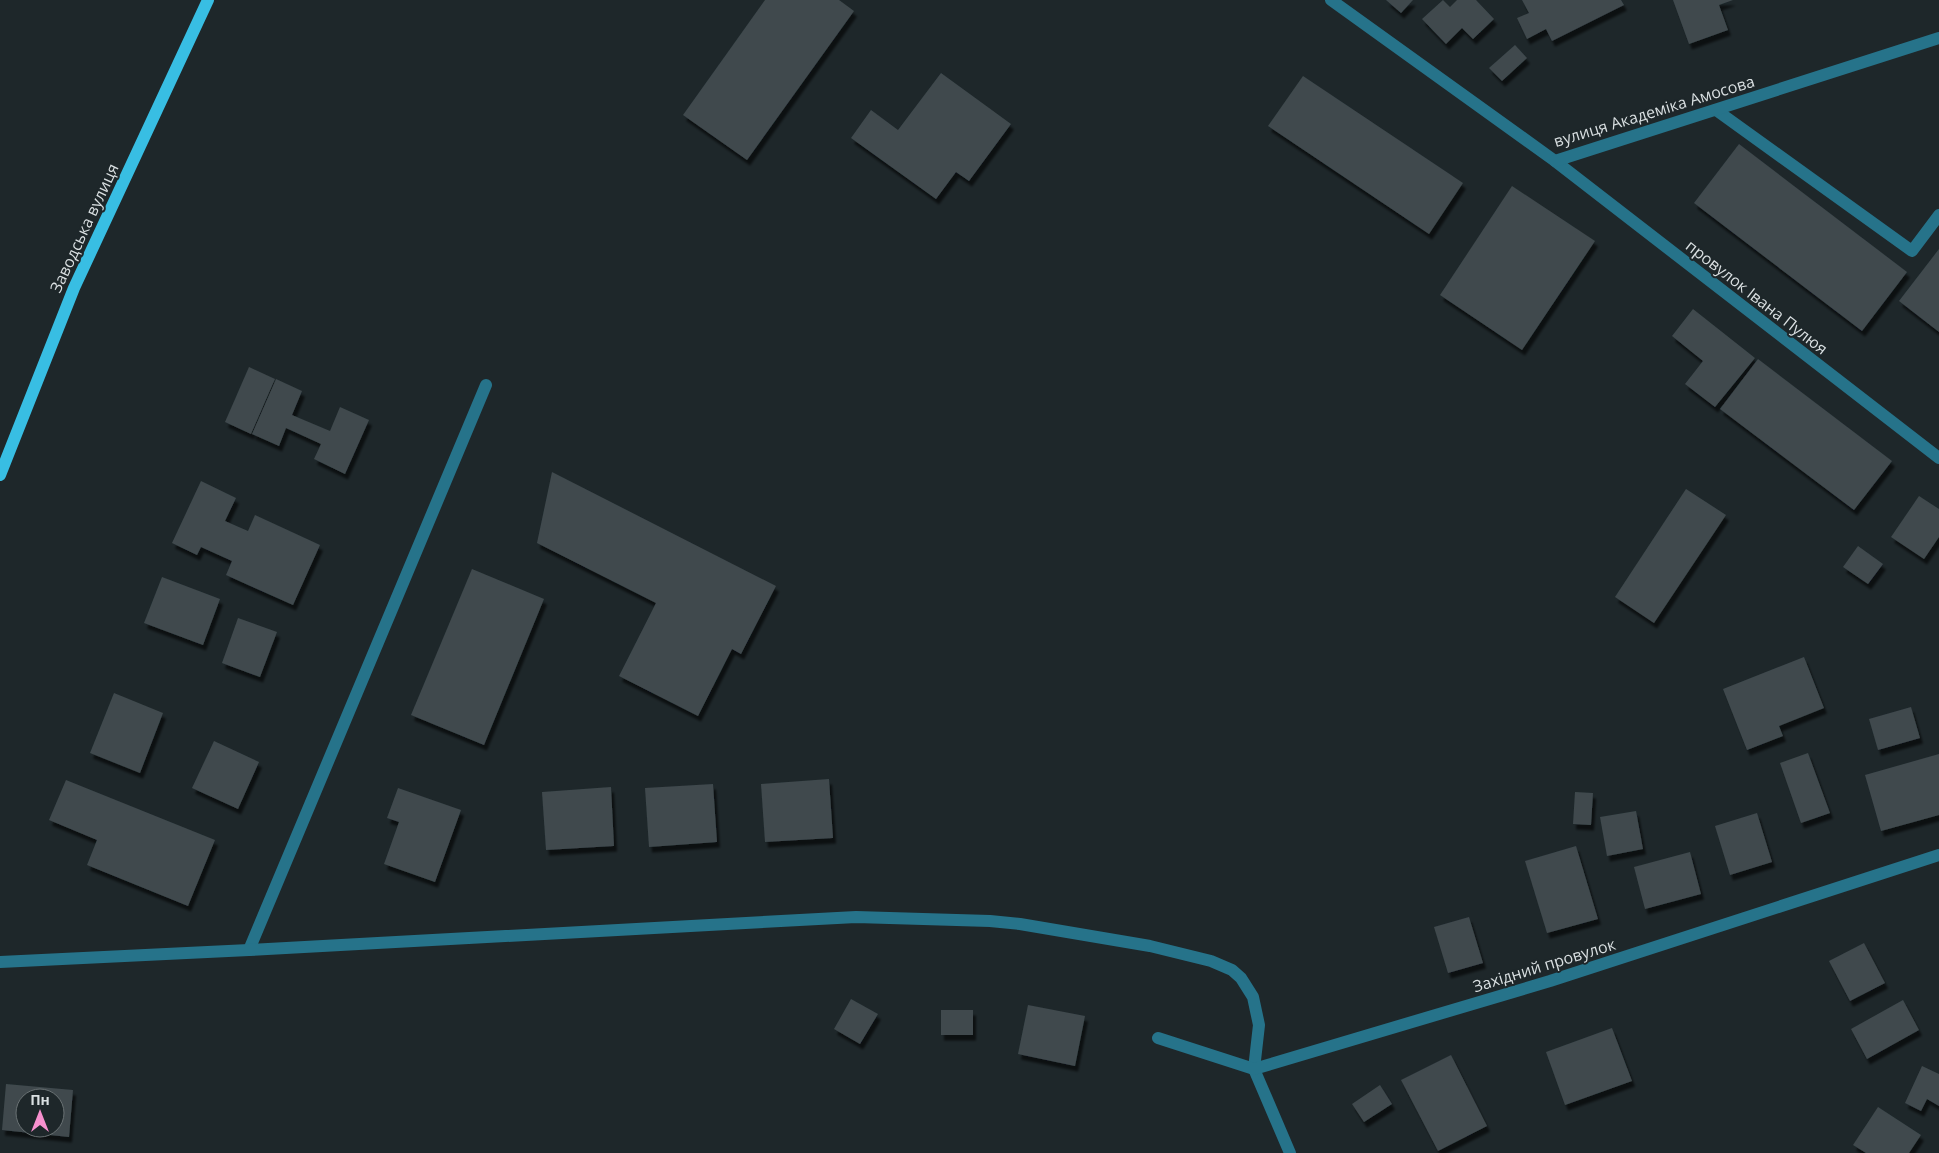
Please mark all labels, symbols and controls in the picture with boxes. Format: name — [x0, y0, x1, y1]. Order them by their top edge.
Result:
street label: вулиця Академіка Амосова — [1551, 70, 1757, 152]
street label: Заводська вулиця — [44, 160, 124, 296]
street label: провулок Івана Пулюя — [1682, 235, 1832, 359]
street label: Західний провулок — [1470, 933, 1619, 997]
north arrow — [15, 1088, 65, 1138]
text: Пн — [30, 1090, 50, 1109]

